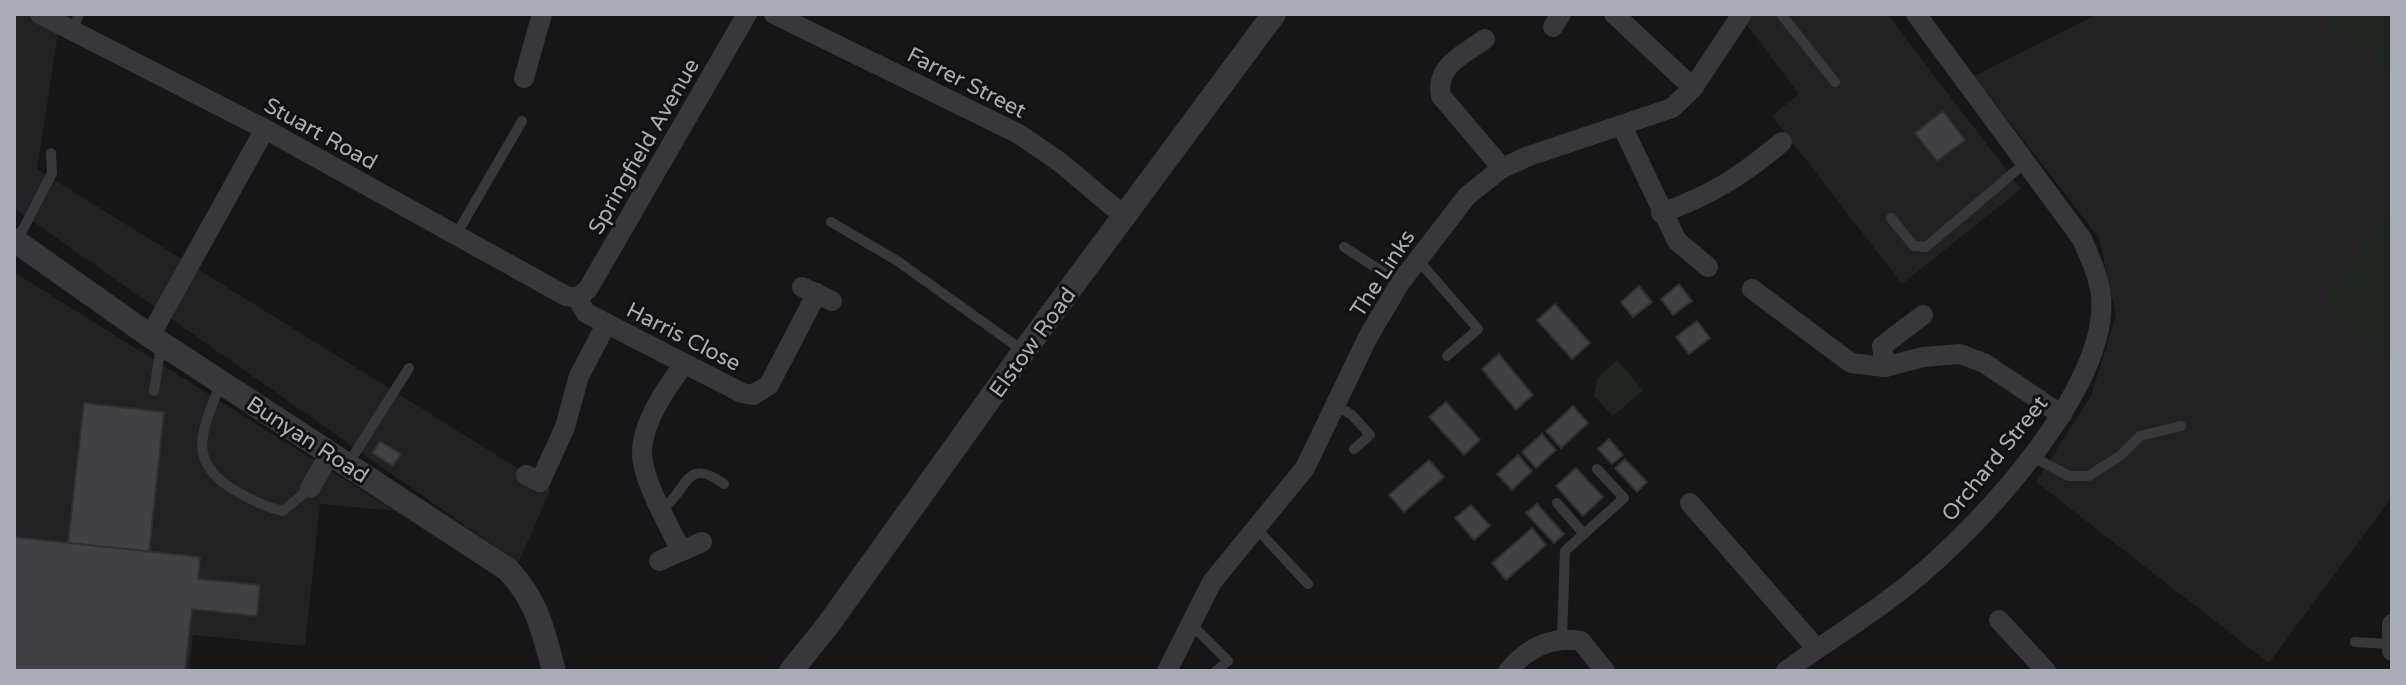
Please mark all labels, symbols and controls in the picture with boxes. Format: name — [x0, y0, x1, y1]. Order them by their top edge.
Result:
street label: Farrer Street — [903, 42, 1030, 124]
street label: Springfield Avenue — [583, 54, 705, 239]
street label: Stuart Road — [260, 92, 382, 176]
street label: The Links — [1345, 225, 1421, 322]
street label: Elstow Road — [984, 282, 1082, 403]
street label: Harris Close — [622, 297, 745, 377]
street label: Bunyan Road — [242, 391, 373, 489]
street label: Orchard Street — [1936, 391, 2053, 527]

